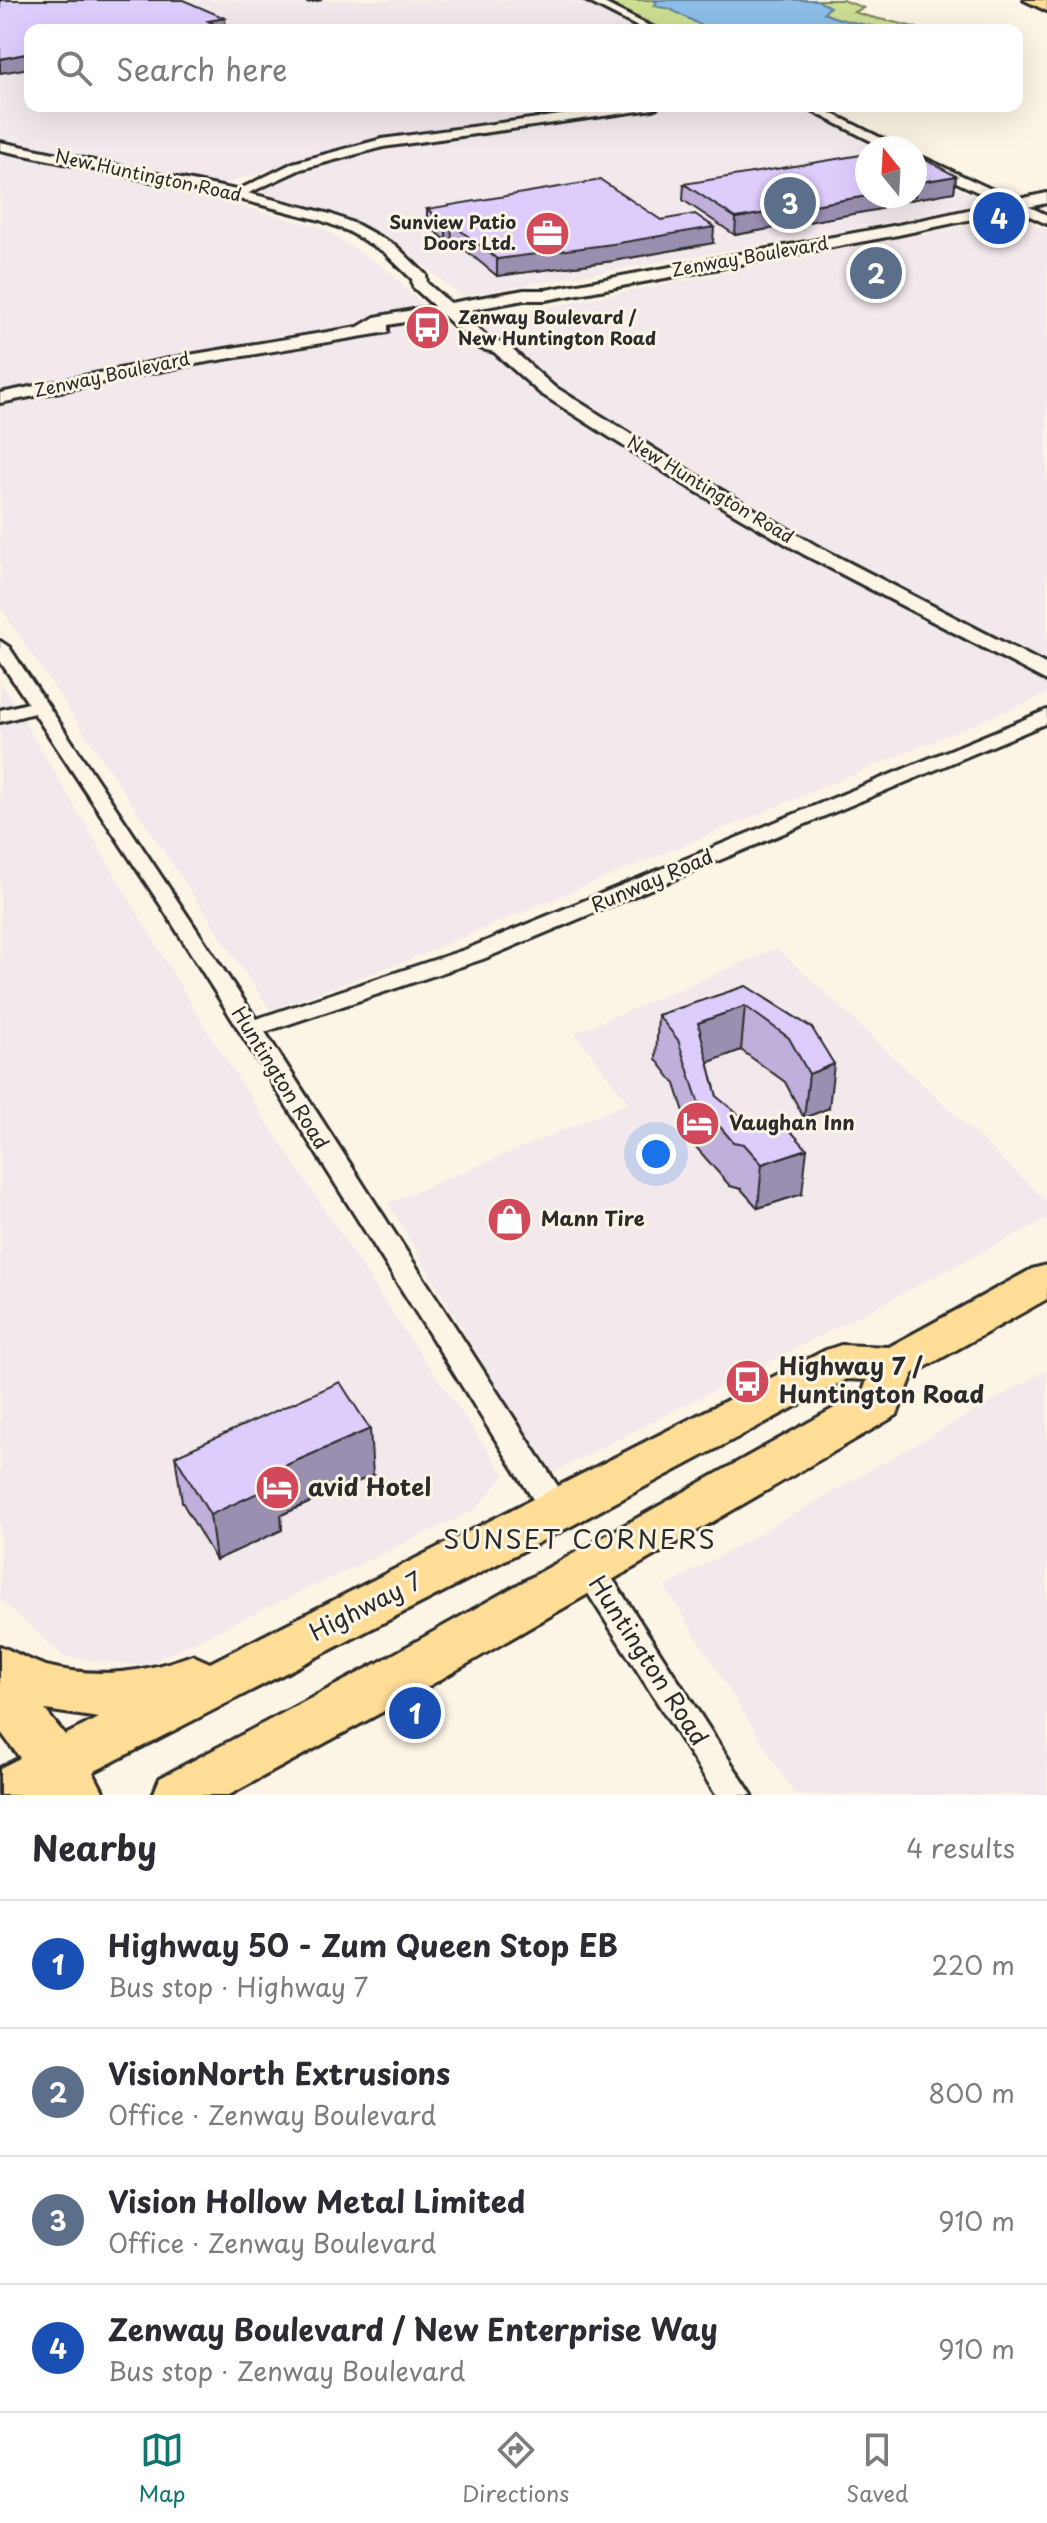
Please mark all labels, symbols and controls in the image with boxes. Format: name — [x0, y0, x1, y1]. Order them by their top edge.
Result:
search box — [24, 24, 1023, 112]
icon: search — [52, 46, 96, 90]
text: Search here — [116, 46, 288, 91]
north arrow — [855, 136, 927, 208]
street label: New Huntington Road — [52, 142, 244, 208]
pin: 3 — [764, 173, 816, 233]
pin: 4 — [973, 188, 1025, 248]
place label: Sunview Patio Doors Ltd. — [389, 208, 516, 256]
office icon: Sunview Patio Doors Ltd. — [523, 209, 571, 257]
street label: Zenway Boulevard — [669, 228, 830, 283]
pin: 2 — [850, 243, 902, 303]
place label: Zenway Boulevard / New Huntington Road — [458, 303, 656, 351]
bus stop icon: Zenway Boulevard / New Huntington Road — [403, 304, 451, 352]
street label: Zenway Boulevard — [31, 344, 192, 403]
street label: New Huntington Road — [622, 428, 799, 549]
street label: Runway Road — [586, 841, 718, 919]
street label: Huntington Road — [225, 1000, 337, 1155]
hotel icon: Vaughan Inn — [674, 1099, 722, 1147]
place label: Vaughan Inn — [729, 1107, 855, 1137]
your location — [636, 1134, 676, 1174]
shop icon: Mann Tire — [486, 1195, 534, 1243]
place label: Mann Tire — [541, 1203, 645, 1233]
place label: Highway 7 / Huntington Road — [779, 1347, 984, 1411]
bus stop icon: Highway 7 / Huntington Road — [724, 1357, 772, 1405]
hotel icon: avid Hotel — [253, 1464, 301, 1512]
place label: avid Hotel — [308, 1468, 431, 1504]
district label: SUNSET CORNERS — [443, 1519, 717, 1558]
street label: Highway 7 — [303, 1561, 428, 1649]
street label: Huntington Road — [581, 1568, 718, 1752]
pin: 1 — [389, 1683, 441, 1743]
text: Nearby — [32, 1821, 157, 1873]
text: 4 results — [906, 1828, 1015, 1867]
text: Highway 50 - Zum Queen Stop EB — [108, 1922, 618, 1967]
text: 1 — [52, 1945, 64, 1984]
text: 220 m — [931, 1945, 1015, 1984]
text: Bus stop · Highway 7 — [108, 1967, 368, 2006]
text: VisionNorth Extrusions — [108, 2050, 450, 2095]
text: 2 — [49, 2073, 67, 2112]
text: 800 m — [928, 2073, 1015, 2112]
text: Office · Zenway Boulevard — [108, 2095, 436, 2134]
text: Vision Hollow Metal Limited — [108, 2178, 525, 2223]
text: 3 — [49, 2201, 67, 2240]
text: 910 m — [938, 2201, 1015, 2240]
text: Office · Zenway Boulevard — [108, 2223, 436, 2262]
text: Zenway Boulevard / New Enterprise Way — [108, 2306, 718, 2351]
text: 4 — [49, 2329, 67, 2368]
text: 910 m — [938, 2329, 1015, 2368]
text: Bus stop · Zenway Boulevard — [108, 2351, 465, 2390]
tab: Map — [138, 2428, 185, 2509]
tab: Directions — [462, 2428, 569, 2509]
tab: Saved — [846, 2428, 909, 2509]

